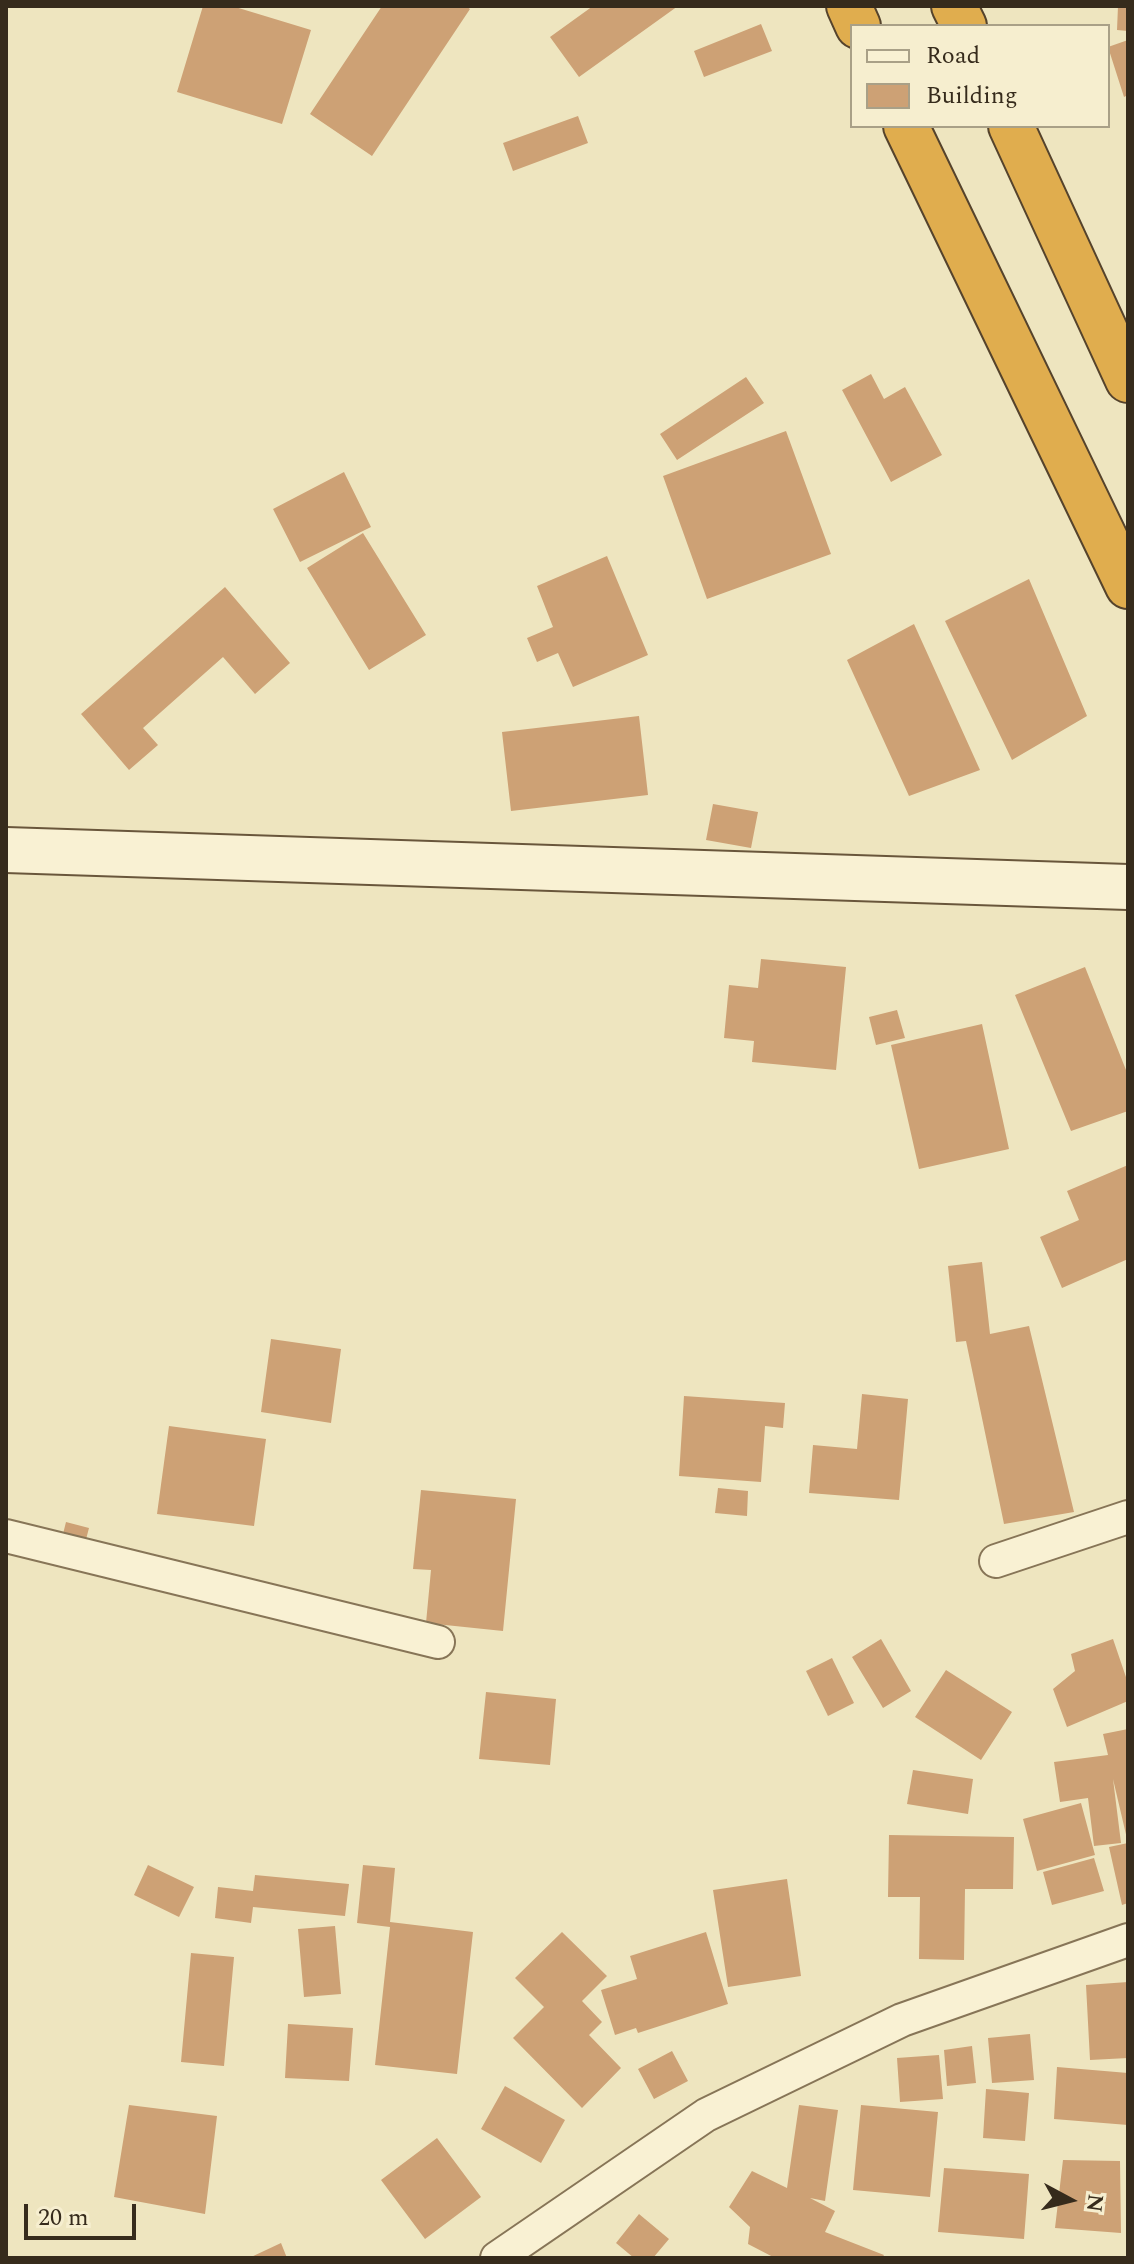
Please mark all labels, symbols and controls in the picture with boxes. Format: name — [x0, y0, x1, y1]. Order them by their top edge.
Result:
legend — [850, 24, 1110, 128]
text: Road — [926, 38, 980, 74]
text: Building — [926, 78, 1018, 114]
north arrow — [1030, 2160, 1110, 2240]
scale bar — [28, 2188, 140, 2238]
text: N — [1077, 2192, 1112, 2214]
text: 20 m — [38, 2200, 89, 2236]

